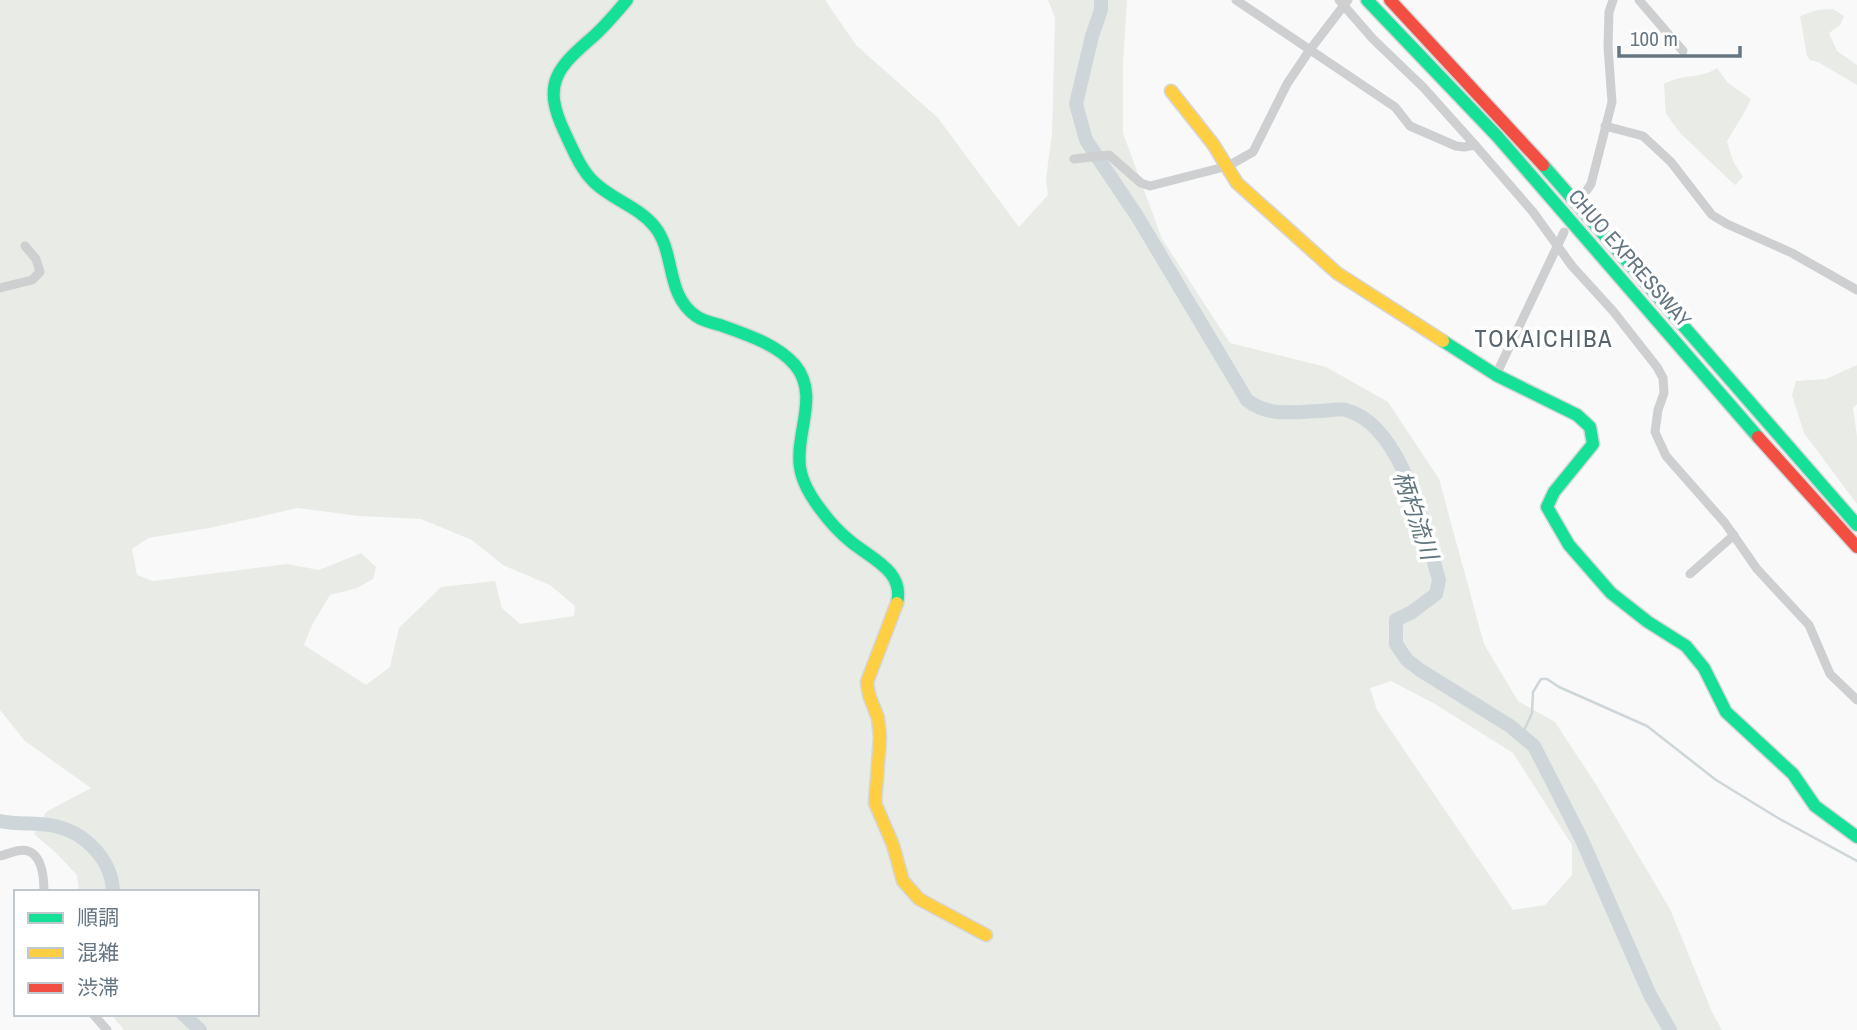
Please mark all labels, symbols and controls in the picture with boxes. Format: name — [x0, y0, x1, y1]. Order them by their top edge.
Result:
scale bar — [1619, 14, 1740, 58]
text: 100 m — [1630, 24, 1678, 53]
street label: CHUO EXPRESSWAY — [1562, 183, 1698, 334]
district label: TOKAICHIBA — [1475, 322, 1613, 354]
water label: 柄杓流川 — [1386, 466, 1447, 566]
legend — [14, 890, 259, 1016]
text: 順調 — [77, 903, 119, 932]
text: 混雑 — [77, 938, 119, 967]
text: 渋滞 — [77, 973, 119, 1002]

